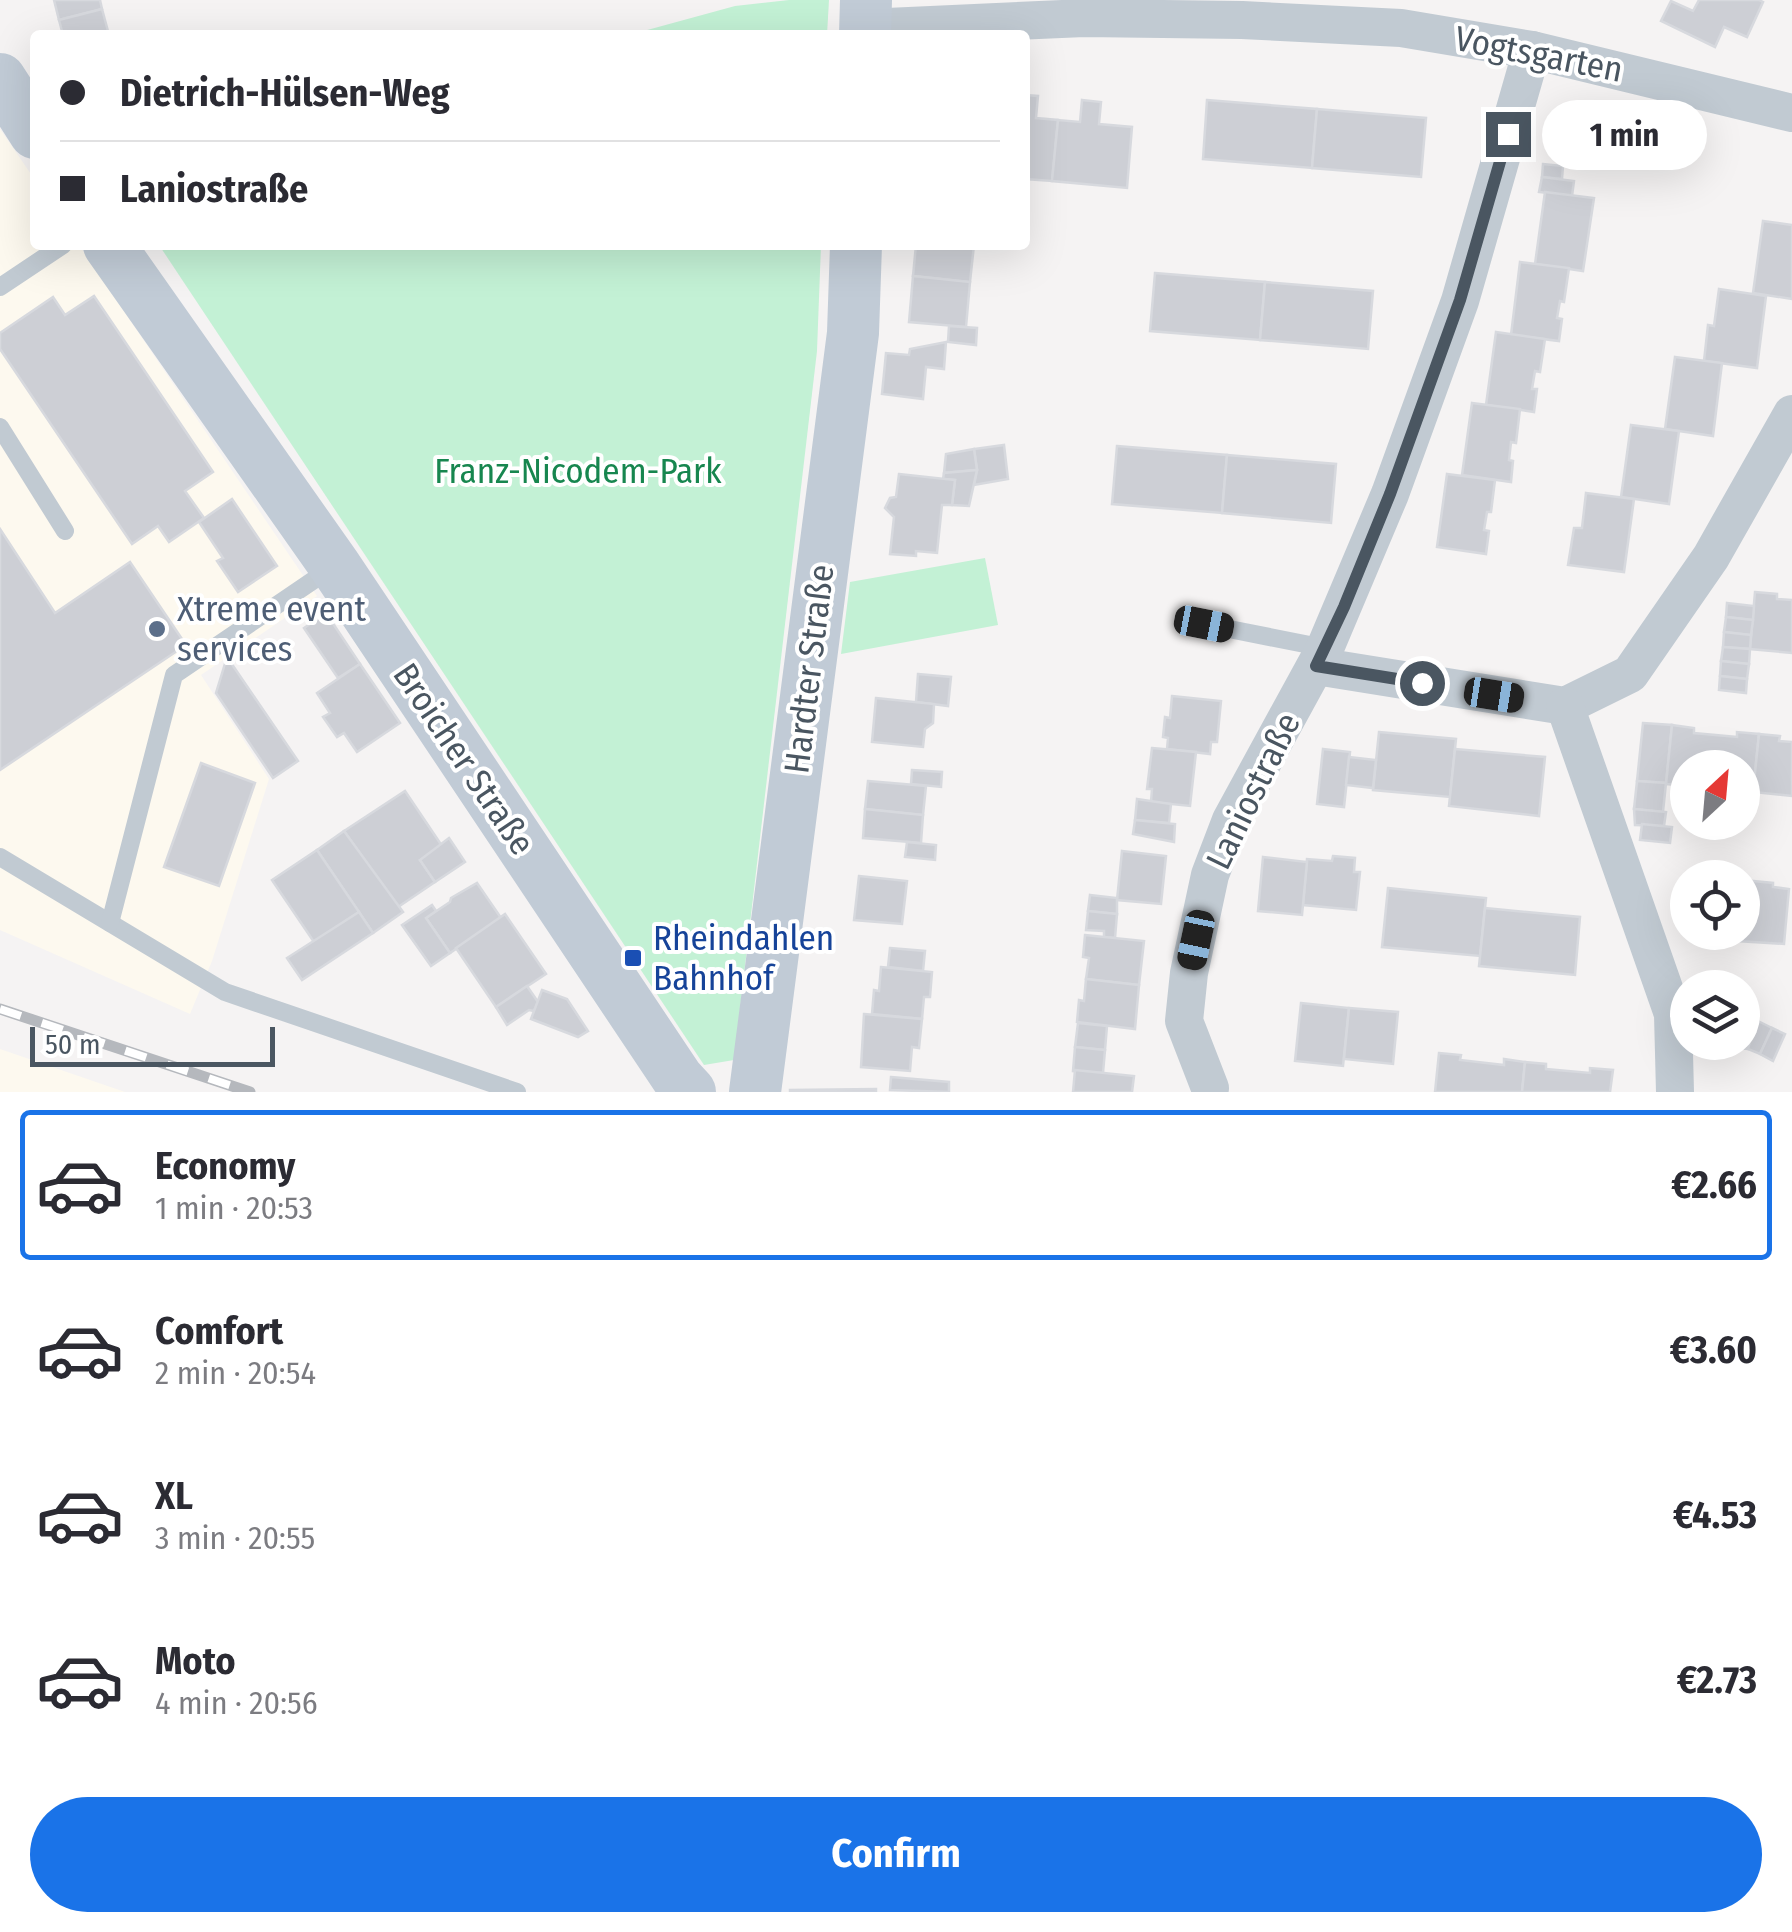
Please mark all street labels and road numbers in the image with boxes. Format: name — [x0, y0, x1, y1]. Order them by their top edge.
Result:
street label: Vogtsgarten — [1452, 17, 1626, 91]
street label: Hardter Straße — [775, 562, 843, 776]
street label: Broicher Straße — [385, 655, 543, 863]
street label: Laniostraße — [1197, 706, 1309, 876]

